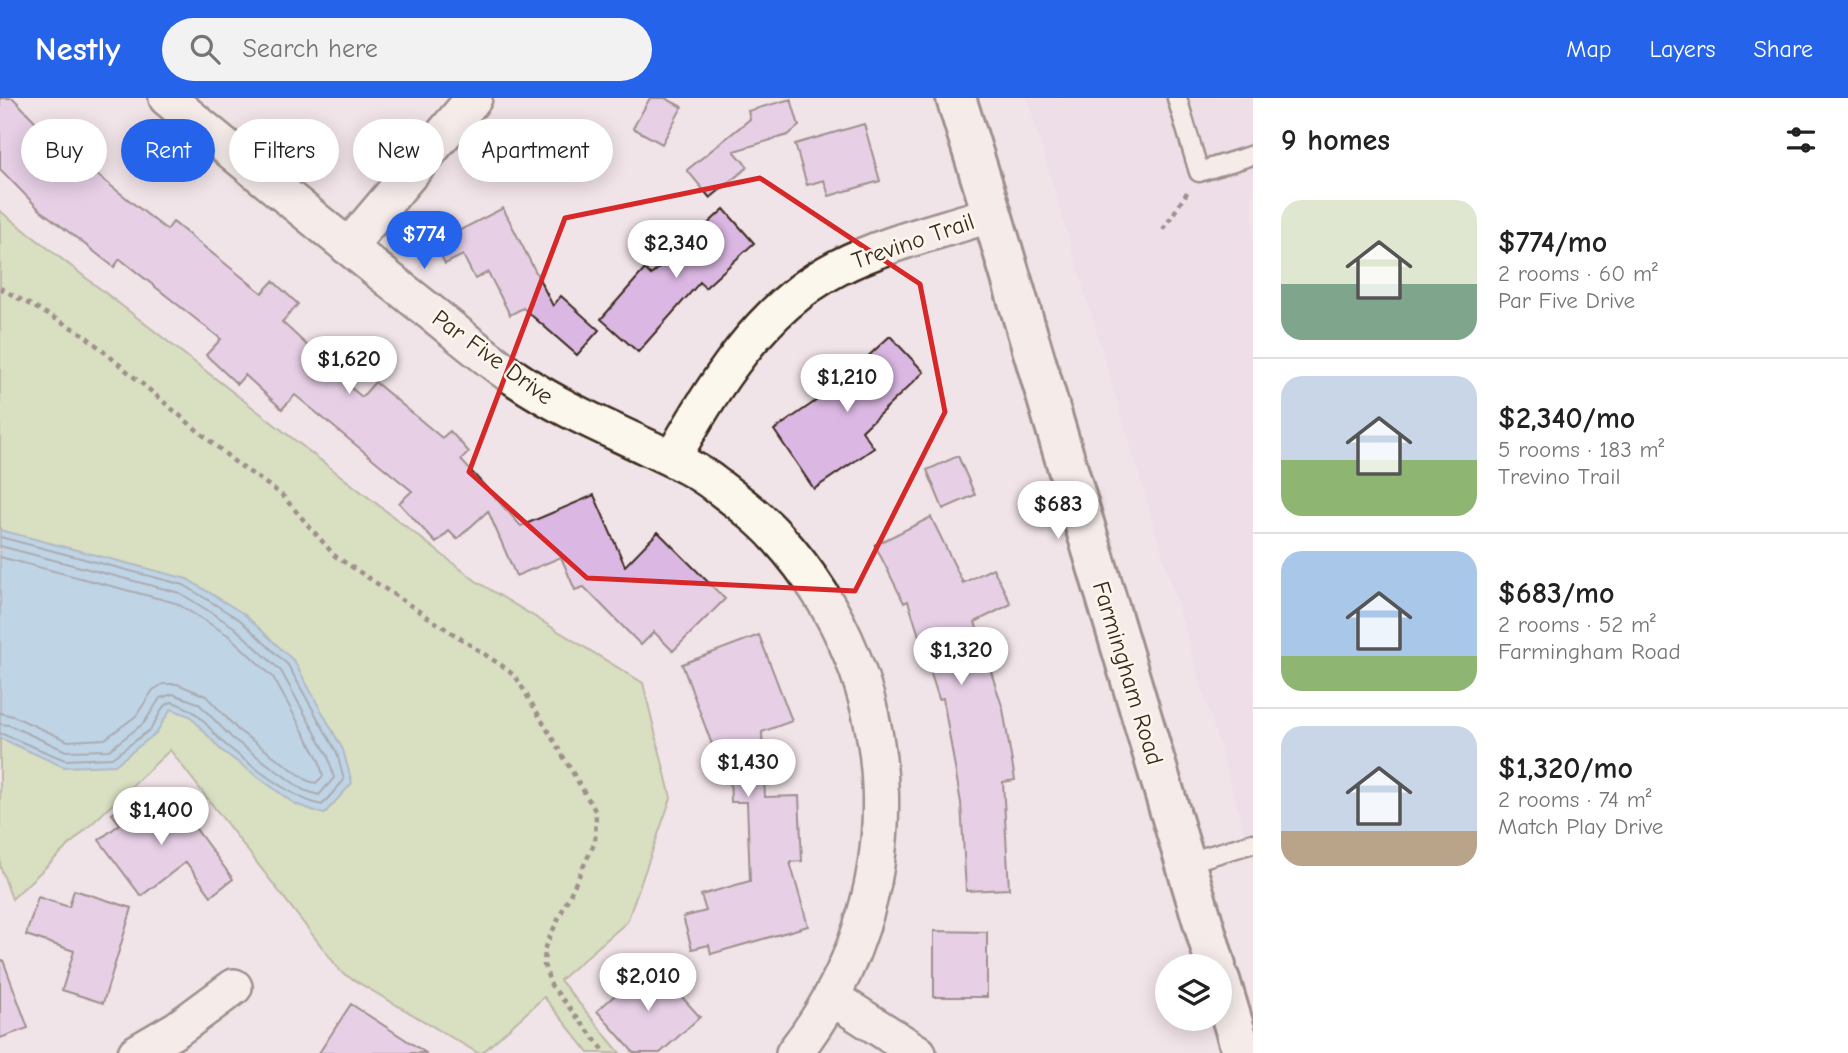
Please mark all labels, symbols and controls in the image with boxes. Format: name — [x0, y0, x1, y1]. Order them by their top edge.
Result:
search box — [162, 18, 652, 81]
text: Nestly — [35, 30, 120, 68]
icon: search — [186, 30, 224, 68]
text: Search here — [242, 34, 378, 64]
text: Map — [1566, 35, 1612, 63]
text: Layers — [1650, 35, 1715, 63]
text: Share — [1753, 35, 1813, 63]
chip: Buy — [21, 119, 107, 182]
chip: Rent — [121, 119, 215, 182]
chip: Filters — [229, 119, 339, 182]
chip: New — [353, 119, 444, 182]
chip: Apartment — [458, 119, 613, 182]
icon: filters — [1782, 121, 1820, 159]
text: 9 homes — [1281, 123, 1390, 158]
street label: Trevino Trail — [848, 207, 978, 275]
pin: $774 — [383, 212, 465, 271]
text: $774 — [402, 220, 446, 247]
pin: $2,340 — [619, 220, 733, 280]
text: $774/mo — [1498, 225, 1607, 260]
icon: home — [1337, 228, 1421, 312]
text: $2,340 — [644, 229, 708, 256]
text: 2 rooms · 60 m² — [1498, 260, 1658, 287]
text: Par Five Drive — [1498, 287, 1635, 314]
street label: Par Five Drive — [427, 304, 559, 410]
pin: $1,620 — [292, 336, 406, 396]
text: $1,620 — [317, 345, 381, 372]
pin: $1,210 — [790, 354, 904, 414]
text: $1,210 — [817, 363, 877, 390]
text: $2,340/mo — [1498, 401, 1635, 436]
icon: home — [1337, 404, 1421, 488]
text: 5 rooms · 183 m² — [1498, 436, 1664, 463]
text: Trevino Trail — [1498, 463, 1620, 490]
pin: $683 — [1017, 482, 1099, 541]
text: $683 — [1034, 490, 1083, 517]
text: $683/mo — [1498, 576, 1614, 611]
street label: Farmingham Road — [1087, 578, 1169, 768]
icon: home — [1337, 579, 1421, 663]
text: 2 rooms · 52 m² — [1498, 611, 1656, 638]
pin: $1,320 — [904, 628, 1018, 687]
text: $1,320 — [929, 636, 993, 663]
text: Farmingham Road — [1498, 638, 1681, 665]
pin: $1,430 — [691, 740, 805, 799]
text: $1,430 — [717, 748, 779, 775]
text: $1,320/mo — [1498, 751, 1633, 786]
icon: home — [1337, 754, 1421, 838]
text: 2 rooms · 74 m² — [1498, 786, 1651, 813]
pin: $1,400 — [104, 788, 218, 847]
text: $1,400 — [129, 796, 193, 823]
text: Match Play Drive — [1498, 813, 1663, 840]
pin: $2,010 — [591, 954, 705, 1013]
map controls — [1155, 954, 1232, 1031]
button: layers — [1155, 954, 1232, 1031]
text: $2,010 — [615, 962, 681, 989]

